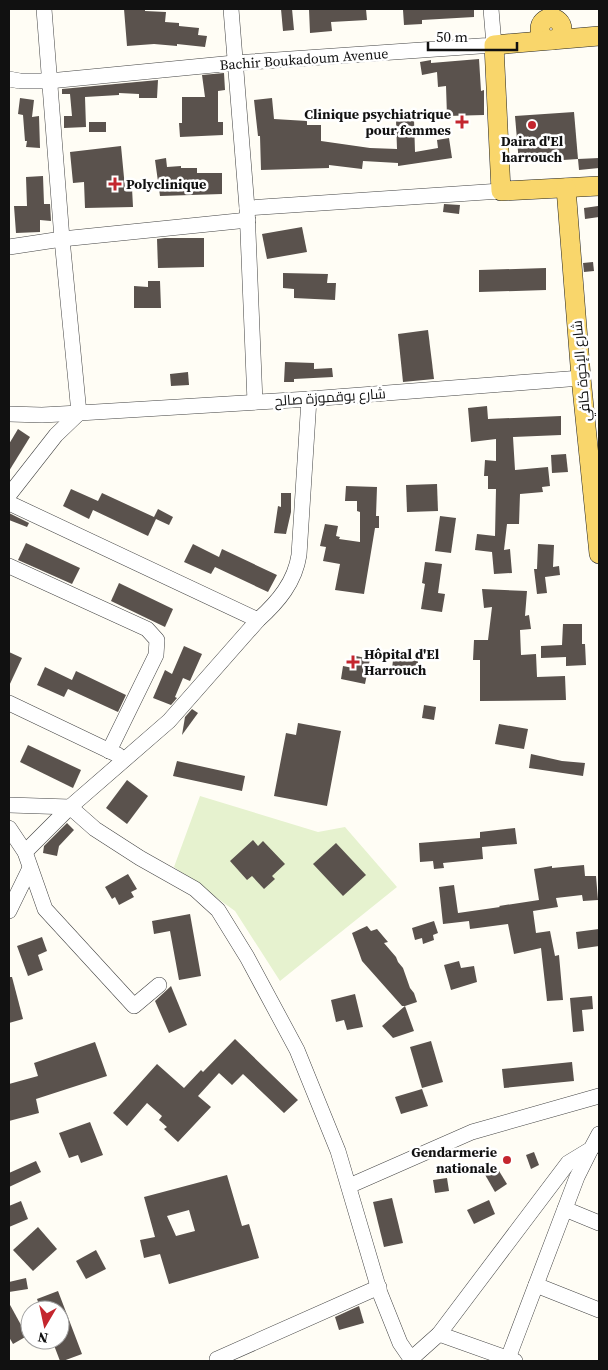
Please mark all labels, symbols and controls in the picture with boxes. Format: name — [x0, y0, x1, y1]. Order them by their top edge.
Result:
scale bar — [428, 20, 517, 52]
text: 50 m — [436, 26, 468, 47]
street label: Bachir Boukadoum Avenue — [219, 43, 389, 75]
place label: Clinique psychiatrique pour femmes — [304, 104, 452, 140]
marker: Clinique psychiatrique pour femmes — [455, 115, 469, 129]
marker: Daira d'El harrouch — [526, 119, 538, 131]
place label: Daira d'El harrouch — [501, 131, 564, 167]
place label: Polyclinique — [126, 174, 206, 194]
marker: Polyclinique — [108, 177, 122, 191]
street label: شارع الإخوة كافي — [567, 319, 597, 422]
street label: شارع بوقموزة صالح — [274, 383, 386, 411]
place label: Hôpital d'El Harrouch — [364, 644, 440, 680]
marker: Hôpital d'El Harrouch — [346, 655, 360, 669]
place label: Gendarmerie nationale — [411, 1142, 497, 1178]
marker: Gendarmerie nationale — [501, 1154, 513, 1166]
north arrow — [20, 1300, 70, 1350]
text: N — [36, 1327, 50, 1349]

